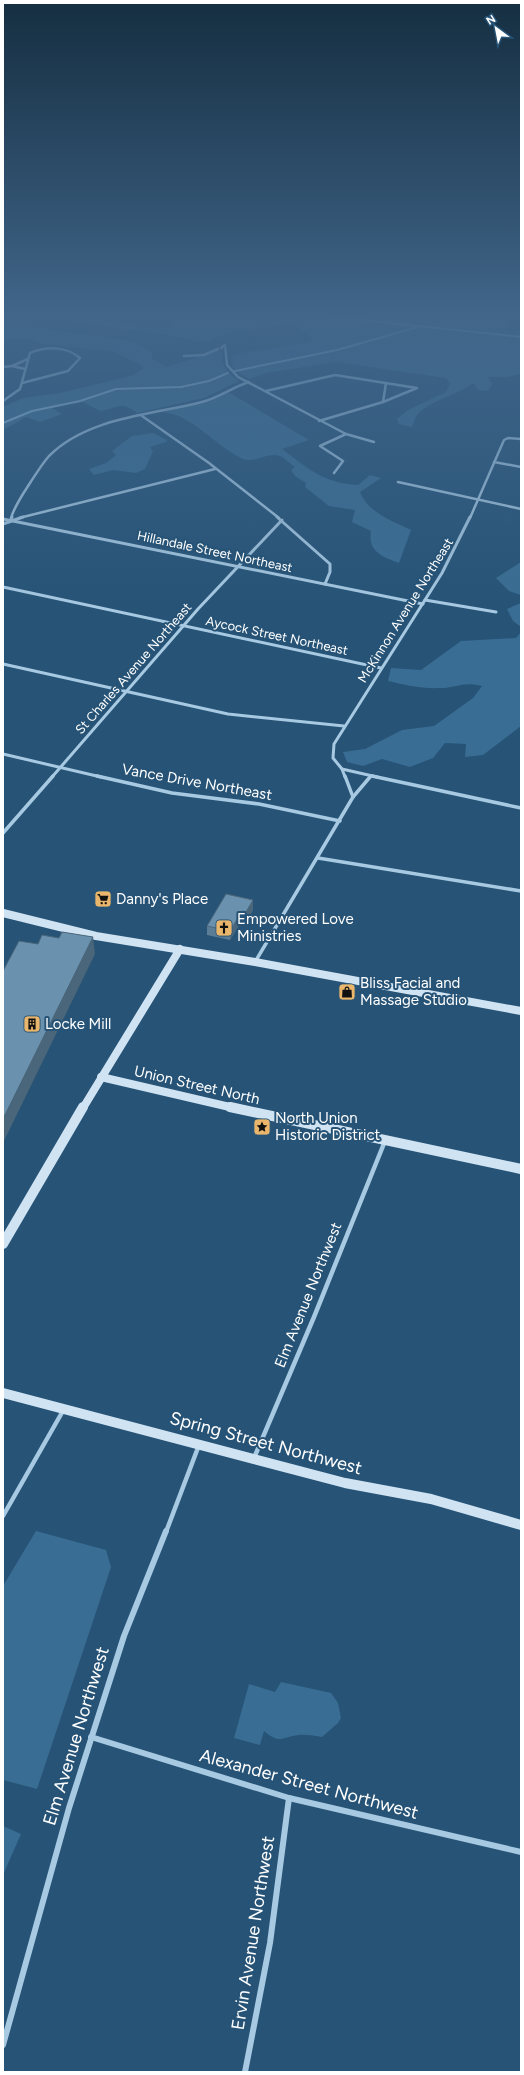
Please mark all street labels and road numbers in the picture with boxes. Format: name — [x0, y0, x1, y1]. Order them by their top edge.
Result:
street label: Hillandale Street Northeast — [136, 528, 294, 575]
street label: McKinnon Avenue Northeast — [355, 535, 456, 685]
street label: St Charles Avenue Northeast — [72, 600, 195, 737]
street label: Aycock Street Northeast — [204, 613, 349, 658]
street label: Vance Drive Northeast — [121, 760, 274, 804]
street label: Union Street North — [132, 1062, 262, 1108]
street label: Elm Avenue Northwest — [271, 1220, 345, 1370]
street label: Spring Street Northwest — [168, 1407, 365, 1479]
street label: Elm Avenue Northwest — [38, 1644, 114, 1828]
street label: Alexander Street Northwest — [197, 1744, 421, 1824]
street label: Ervin Avenue Northwest — [227, 1834, 279, 2032]

